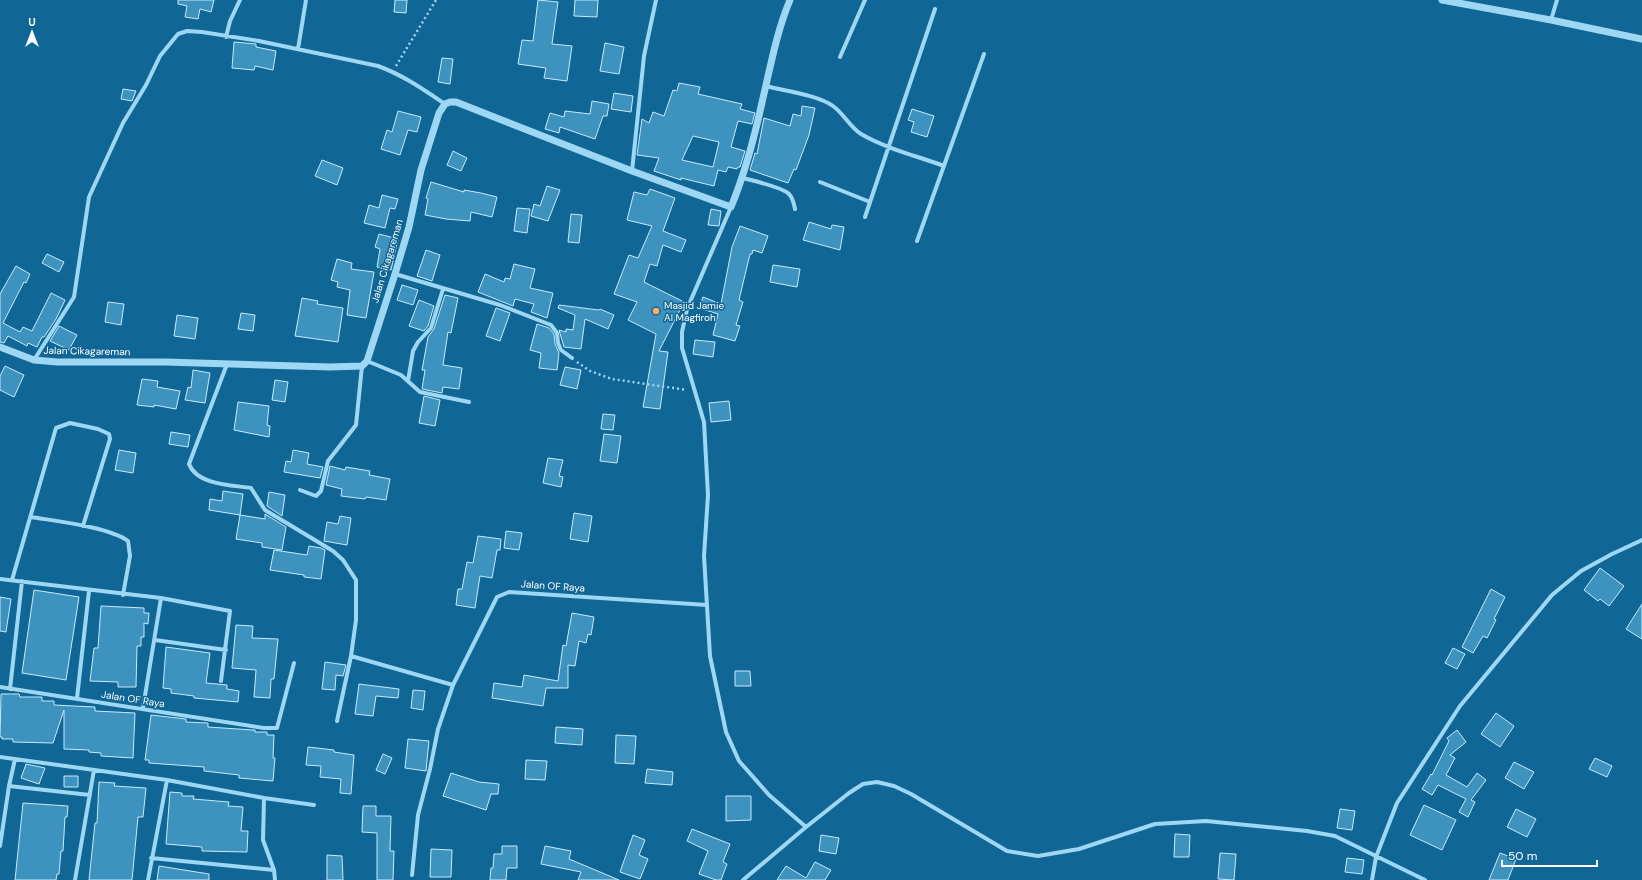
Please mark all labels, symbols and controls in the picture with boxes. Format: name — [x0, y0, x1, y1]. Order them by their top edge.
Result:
north arrow — [12, 12, 52, 52]
text: U — [28, 15, 36, 29]
street label: Jalan Cikagareman — [368, 217, 406, 304]
place label: Masjid Jamie Al Magfiroh — [664, 299, 724, 324]
marker: Masjid Jamie Al Magfiroh — [651, 306, 661, 316]
street label: Jalan Cikagareman — [43, 344, 131, 358]
street label: Jalan OF Raya — [521, 577, 585, 595]
street label: Jalan OF Raya — [100, 688, 166, 710]
scale bar — [1502, 842, 1597, 868]
text: 50 m — [1508, 848, 1537, 864]

